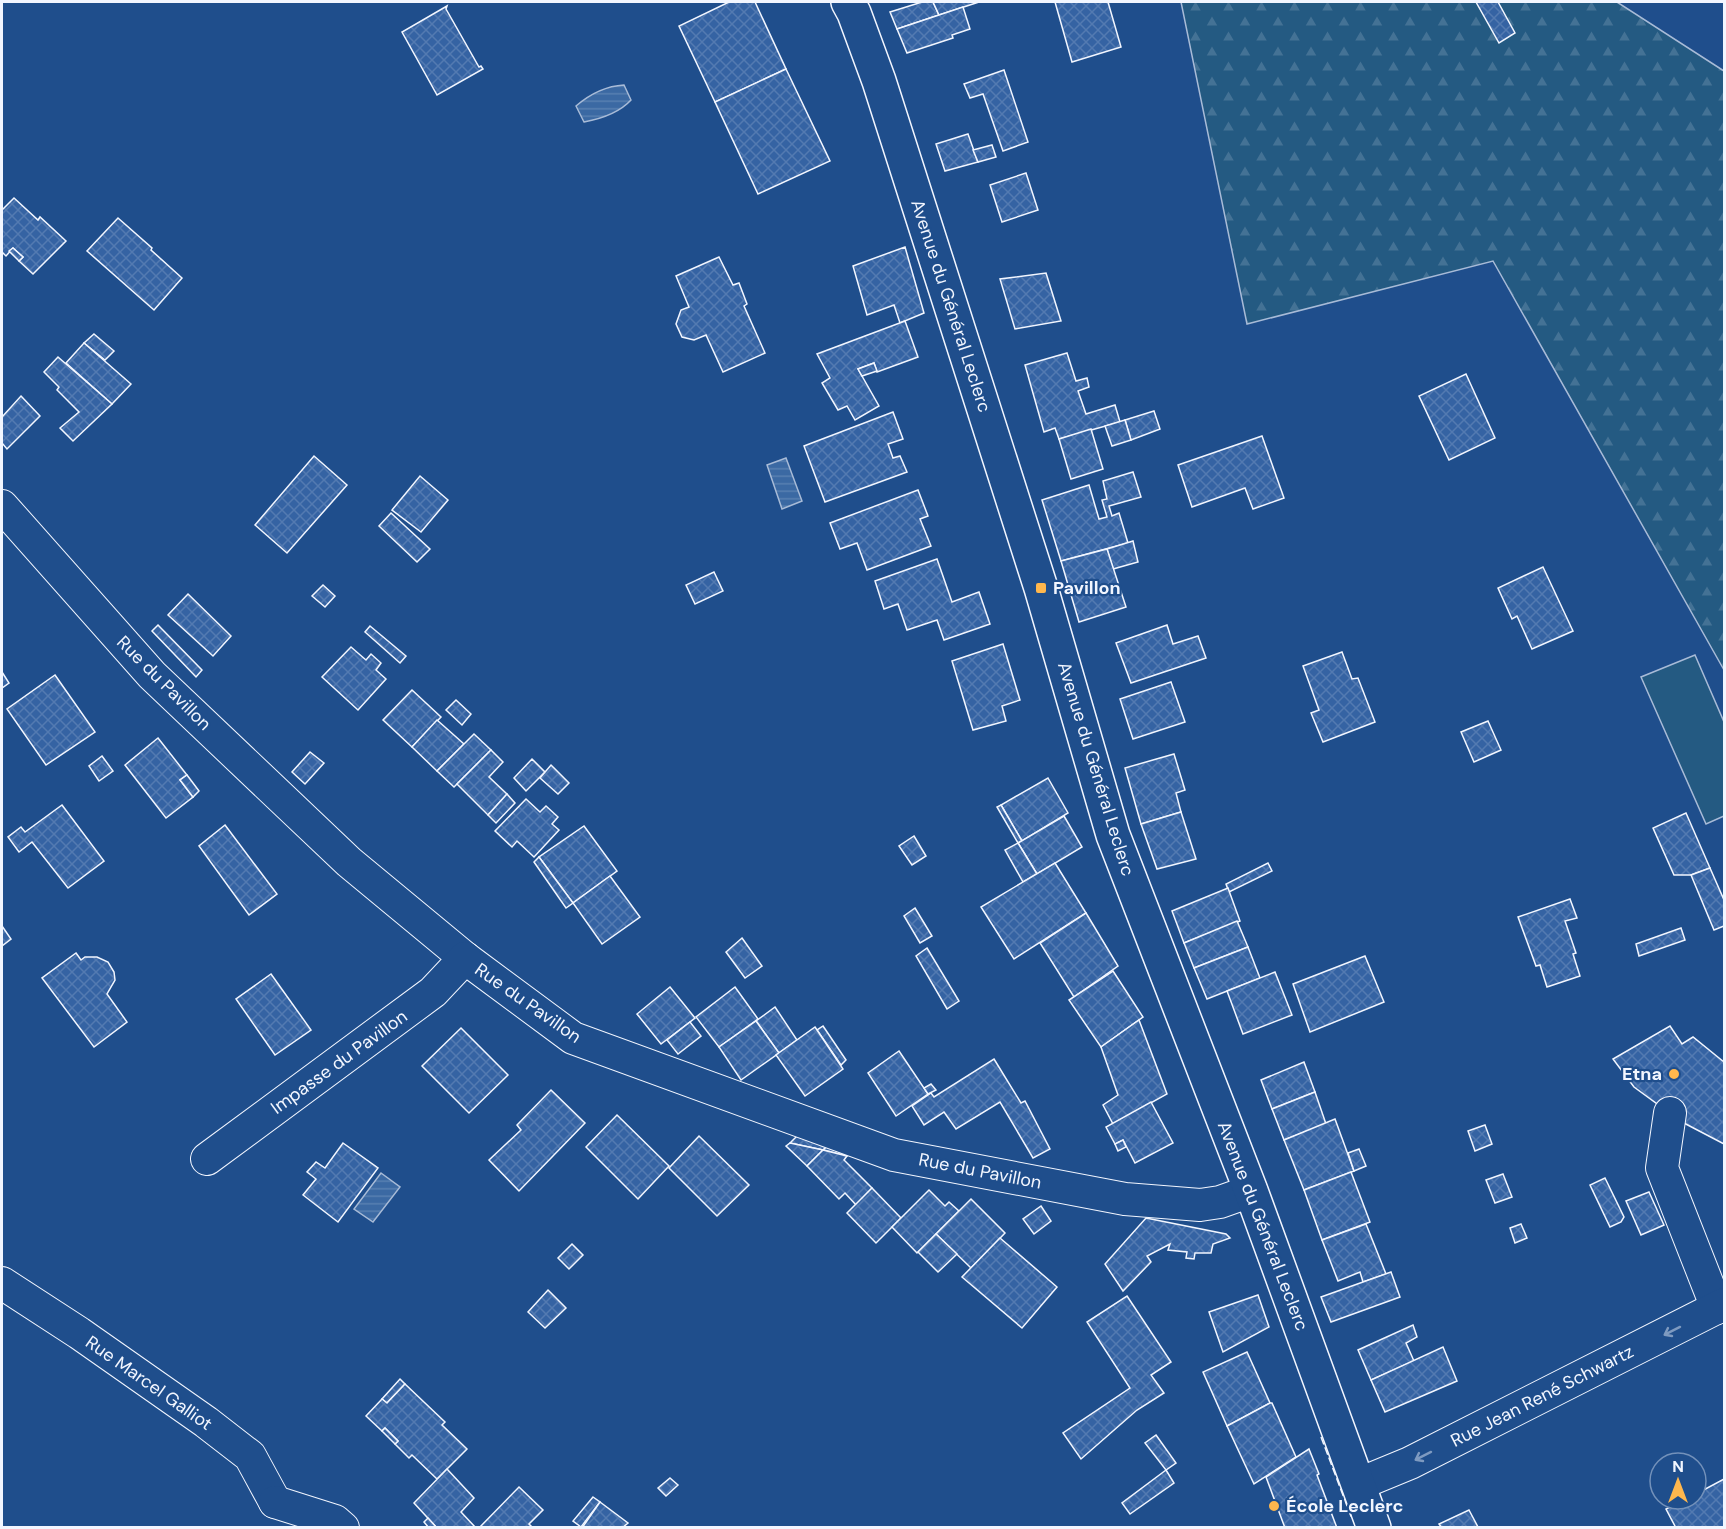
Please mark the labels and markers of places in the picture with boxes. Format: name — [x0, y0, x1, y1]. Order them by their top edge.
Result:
place label: Pavillon — [1053, 576, 1121, 600]
marker: Pavillon — [1034, 581, 1048, 595]
place label: Etna — [1622, 1062, 1662, 1086]
marker: Etna — [1667, 1067, 1681, 1081]
place label: École Leclerc — [1286, 1494, 1404, 1518]
marker: École Leclerc — [1267, 1499, 1281, 1513]

